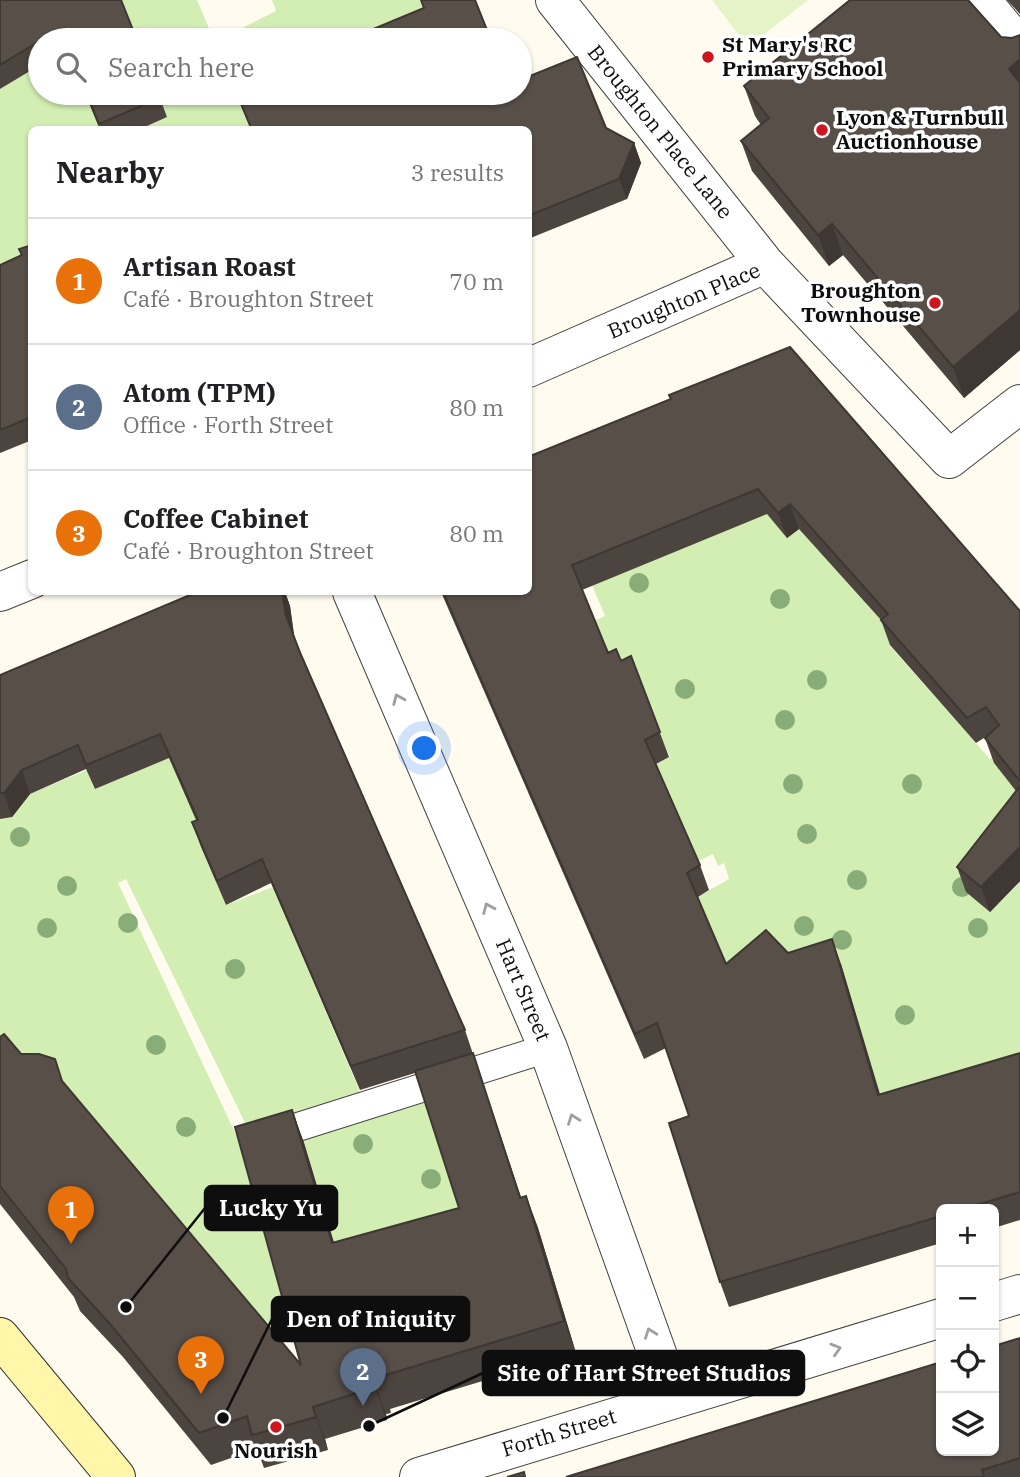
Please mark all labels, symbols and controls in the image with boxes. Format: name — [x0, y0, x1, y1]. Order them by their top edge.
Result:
search box — [28, 28, 532, 105]
place label: St Mary's RC Primary School — [722, 30, 883, 82]
street label: Broughton Place Lane — [582, 38, 740, 224]
icon: search — [52, 48, 90, 86]
marker: St Mary's RC Primary School — [700, 49, 716, 65]
text: Search here — [108, 50, 254, 84]
place label: Lyon & Turnbull Auctionhouse — [836, 103, 1005, 155]
marker: Lyon & Turnbull Auctionhouse — [814, 122, 830, 138]
text: Nearby — [56, 152, 164, 191]
text: 3 results — [411, 157, 504, 187]
text: Artisan Roast — [123, 249, 296, 283]
street label: Broughton Place — [603, 255, 764, 345]
text: 1 — [72, 266, 86, 296]
text: 70 m — [449, 266, 504, 296]
place label: Broughton Townhouse — [801, 276, 921, 328]
text: Café · Broughton Street — [123, 283, 374, 313]
marker: Broughton Townhouse — [927, 295, 943, 311]
text: Atom (TPM) — [123, 375, 275, 409]
text: 2 — [72, 392, 86, 422]
text: 80 m — [449, 392, 504, 422]
text: Office · Forth Street — [123, 409, 333, 439]
text: Coffee Cabinet — [123, 501, 308, 535]
text: 3 — [72, 518, 86, 548]
text: 80 m — [449, 518, 504, 548]
text: Café · Broughton Street — [123, 535, 374, 565]
one-way arrow — [392, 694, 406, 706]
your location — [407, 731, 441, 765]
one-way arrow — [482, 903, 496, 916]
street label: Hart Street — [490, 934, 558, 1045]
one-way arrow — [567, 1114, 581, 1126]
pin: 1 — [48, 1186, 94, 1244]
callout: Lucky Yu — [205, 1186, 337, 1230]
text: Lucky Yu — [219, 1192, 323, 1222]
map controls — [936, 1204, 999, 1456]
button: + — [936, 1204, 999, 1267]
button: − — [936, 1267, 999, 1330]
callout: Den of Iniquity — [272, 1297, 469, 1341]
text: Den of Iniquity — [286, 1303, 456, 1333]
one-way arrow — [644, 1328, 658, 1340]
button: locate — [936, 1330, 999, 1393]
pin: 3 — [178, 1336, 224, 1394]
one-way arrow — [829, 1343, 841, 1358]
pin: 2 — [340, 1348, 386, 1406]
callout: Site of Hart Street Studios — [483, 1351, 804, 1395]
text: Site of Hart Street Studios — [497, 1357, 791, 1387]
button: layers — [936, 1393, 999, 1456]
street label: Forth Street — [498, 1401, 619, 1463]
marker: Nourish — [268, 1419, 284, 1435]
place label: Nourish — [234, 1436, 318, 1464]

